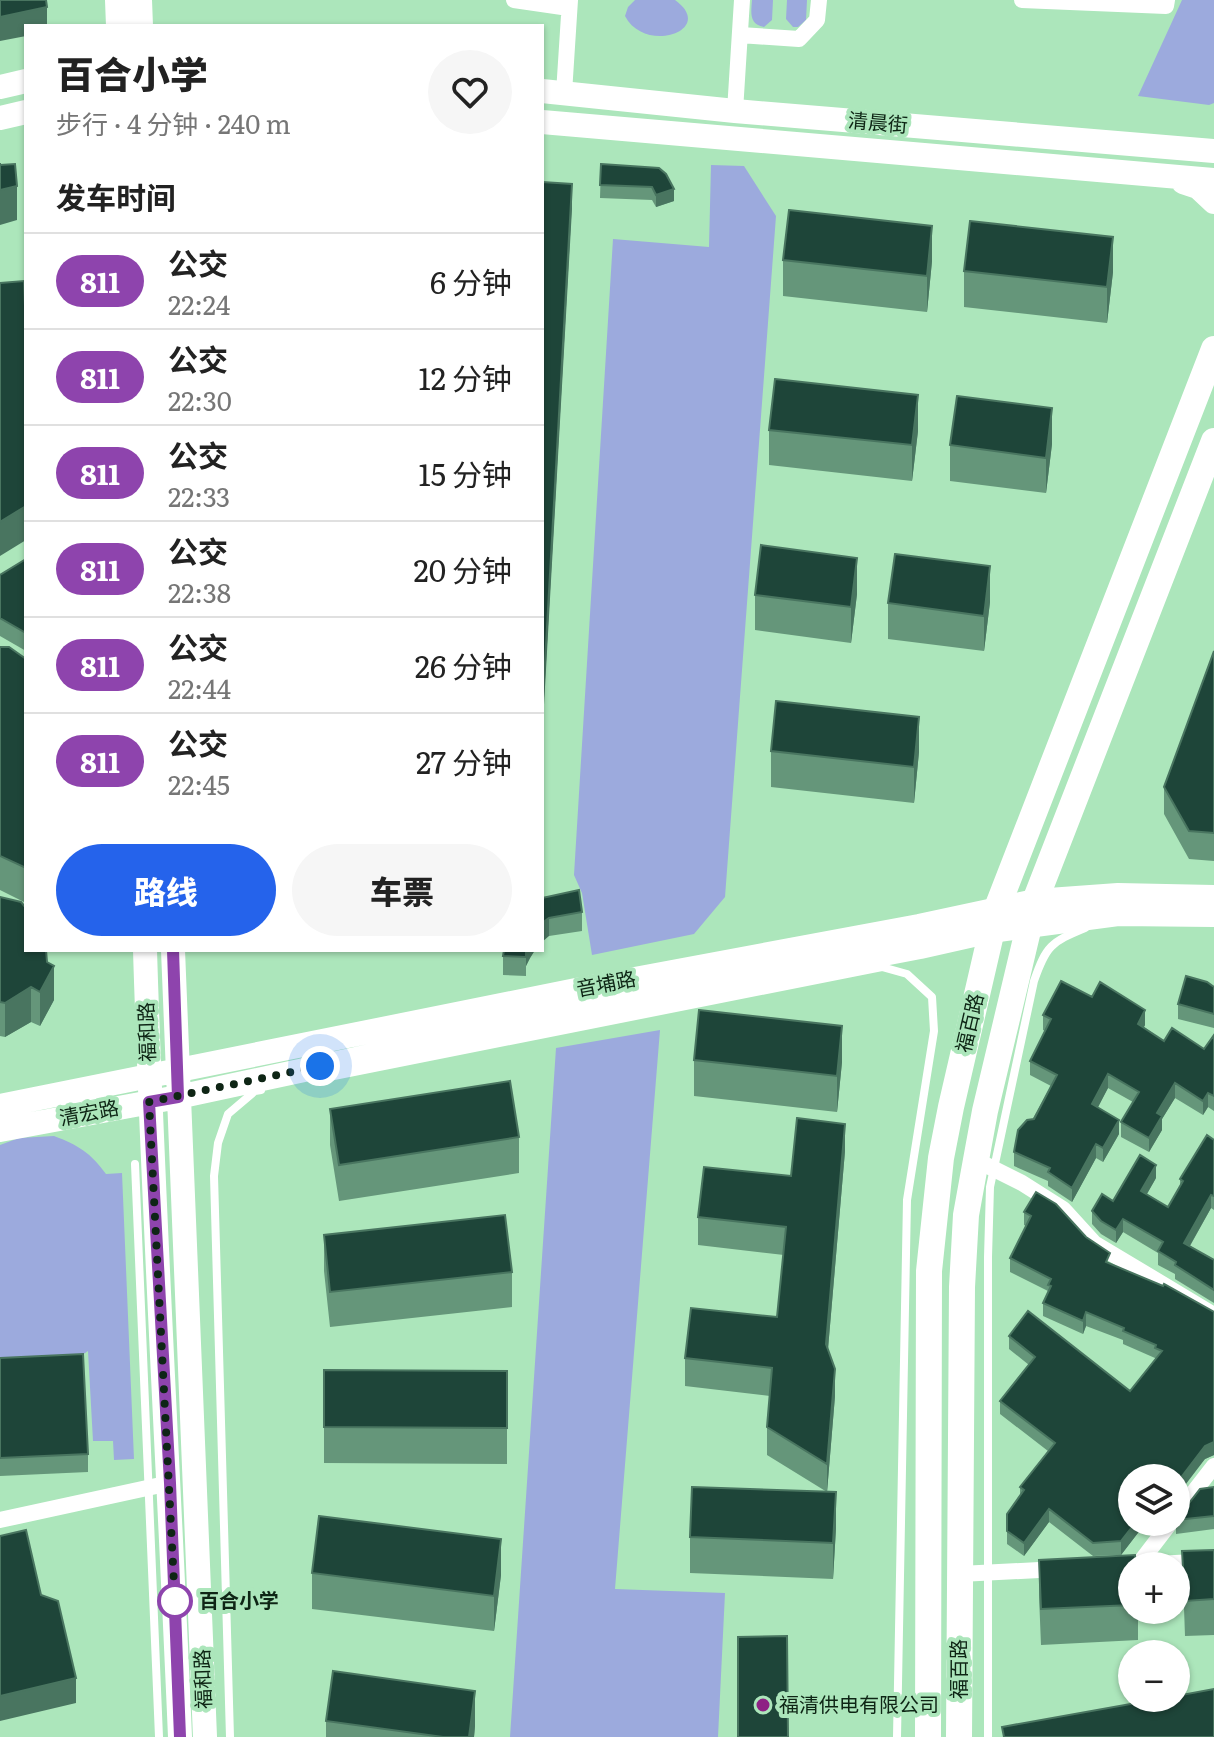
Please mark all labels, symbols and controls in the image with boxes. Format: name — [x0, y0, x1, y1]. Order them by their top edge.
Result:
text: 百合小学 — [56, 44, 208, 101]
button: heart — [428, 50, 512, 134]
text: 步行 · 4 分钟 · 240 m — [56, 103, 291, 142]
street label: 清晨街 — [847, 103, 909, 139]
text: 发车时间 — [56, 174, 176, 218]
text: 公交 — [168, 240, 228, 284]
text: 6 分钟 — [430, 259, 512, 303]
text: 811 — [80, 260, 120, 302]
text: 22:24 — [168, 284, 230, 323]
text: 公交 — [168, 336, 228, 380]
text: 12 分钟 — [419, 355, 512, 399]
text: 811 — [80, 356, 120, 398]
text: 22:30 — [168, 380, 232, 419]
text: 公交 — [168, 432, 228, 476]
text: 15 分钟 — [419, 451, 512, 495]
text: 811 — [80, 452, 120, 494]
text: 22:33 — [168, 476, 230, 515]
text: 公交 — [168, 528, 228, 572]
text: 20 分钟 — [413, 547, 512, 591]
text: 811 — [80, 548, 120, 590]
text: 22:38 — [168, 572, 231, 611]
text: 公交 — [168, 624, 228, 668]
text: 26 分钟 — [415, 643, 512, 687]
text: 811 — [80, 644, 120, 686]
text: 22:44 — [168, 668, 231, 707]
text: 公交 — [168, 720, 228, 764]
text: 27 分钟 — [416, 739, 512, 783]
text: 811 — [80, 740, 120, 782]
text: 22:45 — [168, 764, 230, 803]
button: 路线 — [56, 844, 276, 936]
button: 车票 — [292, 844, 512, 936]
street label: 音埔路 — [573, 962, 638, 1002]
street label: 福百路 — [947, 990, 989, 1055]
street label: 福和路 — [129, 1002, 161, 1063]
your location — [300, 1046, 340, 1086]
street label: 清宏路 — [56, 1091, 121, 1131]
map controls — [1118, 1464, 1190, 1712]
button: layers — [1118, 1464, 1190, 1536]
button: + — [1118, 1552, 1190, 1624]
marker: 百合小学 — [158, 1584, 192, 1618]
place label: 百合小学 — [199, 1584, 279, 1614]
street label: 福百路 — [942, 1639, 972, 1699]
button: − — [1118, 1640, 1190, 1712]
street label: 福和路 — [185, 1649, 217, 1710]
place label: 福清供电有限公司 — [779, 1688, 939, 1718]
marker: 福清供电有限公司 — [754, 1696, 772, 1714]

